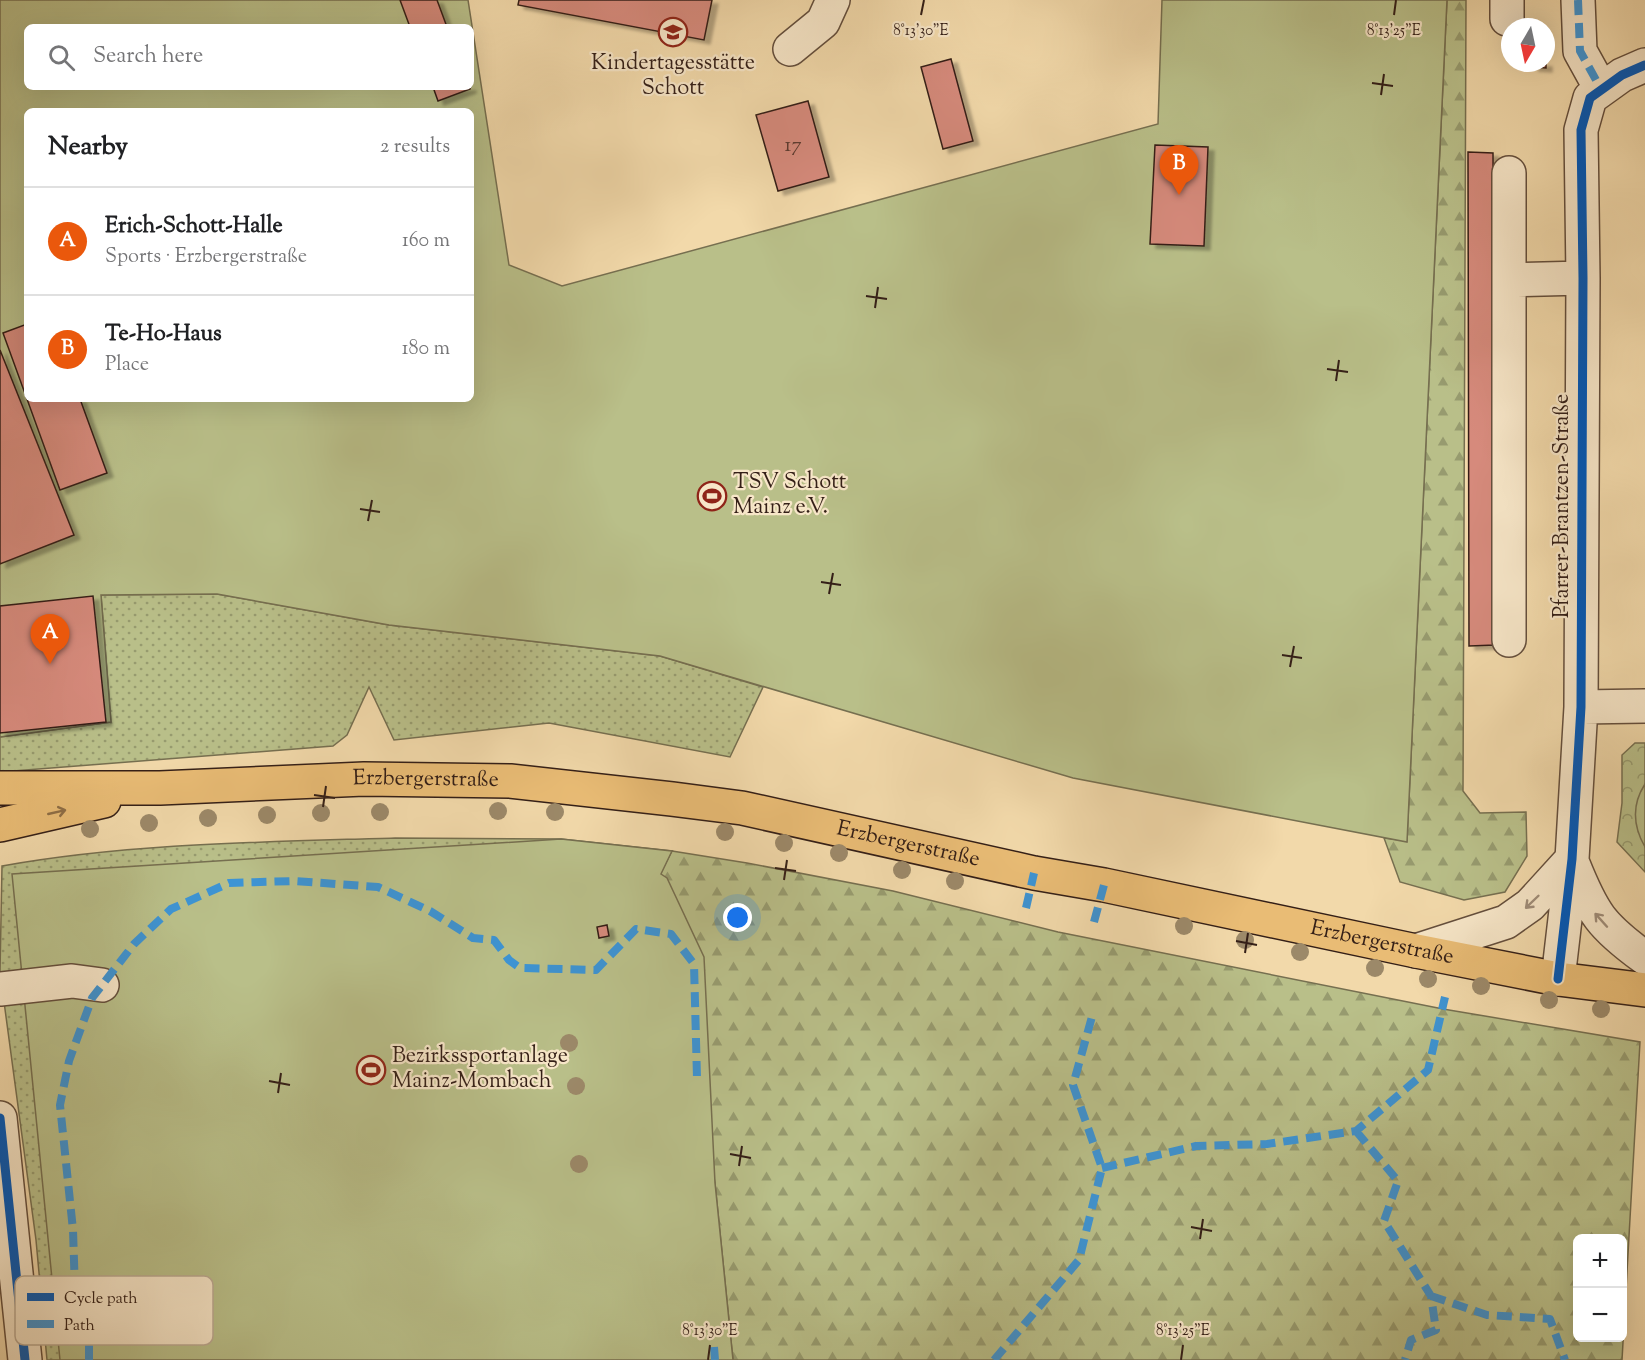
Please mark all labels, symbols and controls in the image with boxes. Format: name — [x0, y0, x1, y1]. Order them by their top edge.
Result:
school or university icon: Kindertagesstätte Schott — [657, 16, 689, 48]
north arrow — [1501, 18, 1555, 72]
text: 8°13'30"E — [893, 21, 949, 42]
text: 8°13'25"E — [1367, 21, 1421, 42]
search box — [24, 24, 474, 90]
icon: search — [45, 41, 78, 74]
text: Search here — [93, 41, 203, 73]
place label: Kindertagesstätte Schott — [591, 48, 755, 105]
text: Nearby — [48, 129, 128, 166]
house number: 17 — [785, 132, 801, 161]
text: 2 results — [380, 133, 450, 162]
pin: B — [1160, 146, 1198, 195]
text: Erich-Schott-Halle — [105, 211, 283, 243]
text: A — [59, 227, 76, 256]
text: 160 m — [402, 227, 450, 256]
text: Sports · Erzbergerstraße — [105, 243, 307, 272]
text: Te-Ho-Haus — [105, 319, 222, 351]
text: B — [61, 335, 74, 364]
text: 180 m — [402, 335, 450, 364]
text: Place — [105, 351, 149, 380]
street label: Pfarrer-Brantzen-Straße — [1547, 394, 1579, 618]
place label: TSV Schott Mainz e.V. — [733, 467, 847, 524]
sports icon: TSV Schott Mainz e.V. — [696, 480, 728, 512]
pin: A — [31, 614, 70, 664]
street label: Erzbergerstraße — [352, 763, 499, 797]
one-way arrow — [47, 805, 66, 817]
street label: Erzbergerstraße — [833, 814, 983, 876]
one-way arrow — [1524, 895, 1539, 909]
your location — [723, 903, 752, 932]
one-way arrow — [1594, 912, 1608, 927]
street label: Erzbergerstraße — [1307, 913, 1456, 974]
place label: Bezirkssportanlage Mainz-Mombach — [392, 1041, 568, 1098]
sports icon: Bezirkssportanlage Mainz-Mombach — [355, 1054, 387, 1086]
map controls — [1573, 1234, 1627, 1342]
button: + — [1573, 1234, 1627, 1288]
legend — [15, 1276, 213, 1345]
text: Cycle path — [64, 1288, 138, 1311]
button: − — [1573, 1288, 1627, 1342]
text: Path — [64, 1315, 95, 1338]
text: 8°13'30"E — [682, 1321, 738, 1342]
text: 8°13'25"E — [1156, 1321, 1210, 1342]

